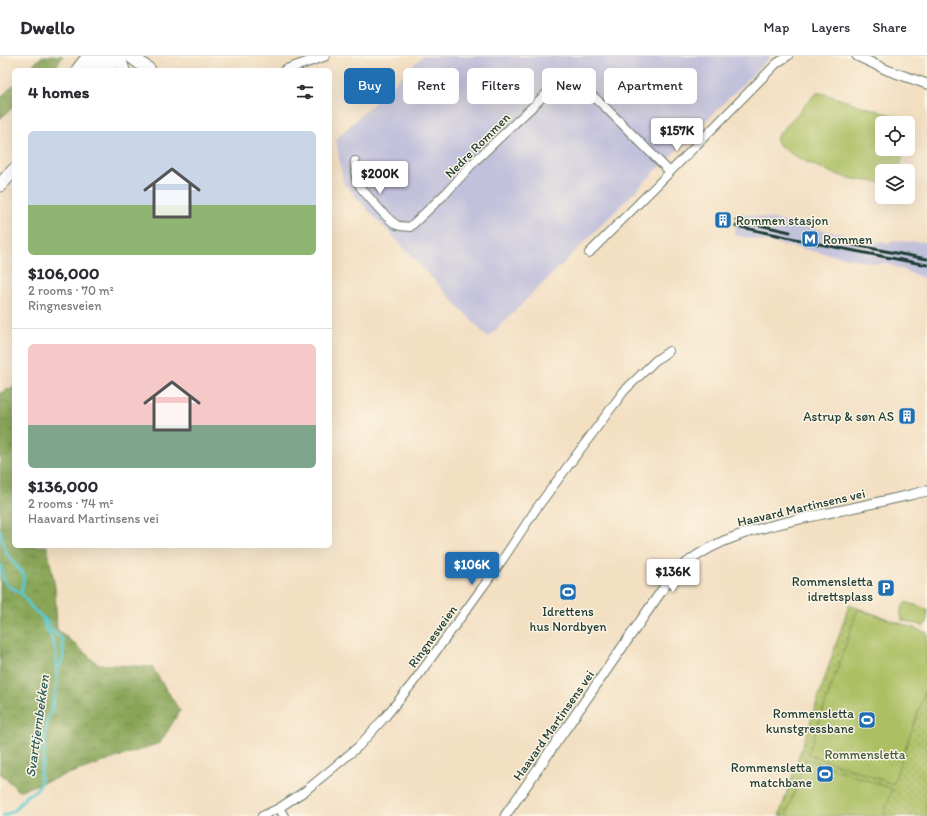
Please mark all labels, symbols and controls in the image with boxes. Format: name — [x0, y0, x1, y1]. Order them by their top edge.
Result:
text: Dwello — [20, 16, 75, 39]
text: Map — [764, 19, 789, 36]
text: Layers — [811, 19, 850, 36]
text: Share — [872, 19, 907, 36]
chip: Buy — [344, 68, 395, 104]
chip: Rent — [403, 68, 459, 104]
chip: Filters — [467, 68, 534, 104]
chip: New — [542, 68, 596, 104]
chip: Apartment — [604, 68, 697, 104]
icon: filters — [294, 81, 316, 103]
text: 4 homes — [28, 82, 89, 102]
street label: Nedre Rommen — [442, 110, 513, 181]
map controls — [875, 116, 915, 204]
button: locate — [875, 116, 915, 156]
pin: $157K — [649, 118, 705, 152]
text: $157K — [660, 123, 694, 138]
icon: home — [136, 157, 208, 229]
pin: $200K — [352, 161, 408, 195]
button: layers — [875, 164, 915, 204]
text: $200K — [361, 166, 399, 181]
building icon: Rommen stasjon — [713, 210, 733, 230]
place label: Rommen stasjon — [736, 213, 828, 228]
metro station icon: Rommen — [800, 229, 820, 249]
place label: Rommen — [823, 232, 873, 247]
text: $106,000 — [28, 263, 99, 283]
text: 2 rooms · 70 m² — [28, 283, 114, 298]
text: Ringnesveien — [28, 298, 102, 313]
icon: home — [136, 370, 208, 442]
building icon: Astrup & søn AS — [897, 406, 917, 426]
place label: Astrup & søn AS — [803, 409, 894, 424]
text: $136,000 — [28, 476, 98, 496]
street label: Haavard Martinsens vei — [736, 485, 867, 530]
text: 2 rooms · 74 m² — [28, 496, 114, 511]
text: Haavard Martinsens vei — [28, 511, 159, 526]
pin: $106K — [444, 552, 500, 586]
text: $106K — [454, 557, 490, 572]
pin: $136K — [645, 559, 701, 593]
text: $136K — [656, 564, 690, 579]
place label: Rommensletta idrettsplass — [792, 574, 873, 604]
parking icon: Rommensletta idrettsplass — [876, 578, 896, 598]
sports icon: Idrettens hus Nordbyen — [558, 582, 578, 602]
street label: Ringnesveien — [405, 602, 460, 670]
place label: Idrettens hus Nordbyen — [529, 604, 607, 634]
street label: Haavard Martinsens vei — [510, 667, 597, 783]
water label: Svarttjernbekken — [22, 673, 53, 778]
place label: Rommensletta kunstgressbane — [766, 706, 854, 736]
sports icon: Rommensletta kunstgressbane — [857, 710, 877, 730]
park label: Rommensletta — [824, 747, 906, 762]
place label: Rommensletta matchbane — [731, 760, 812, 790]
sports icon: Rommensletta matchbane — [815, 764, 835, 784]

